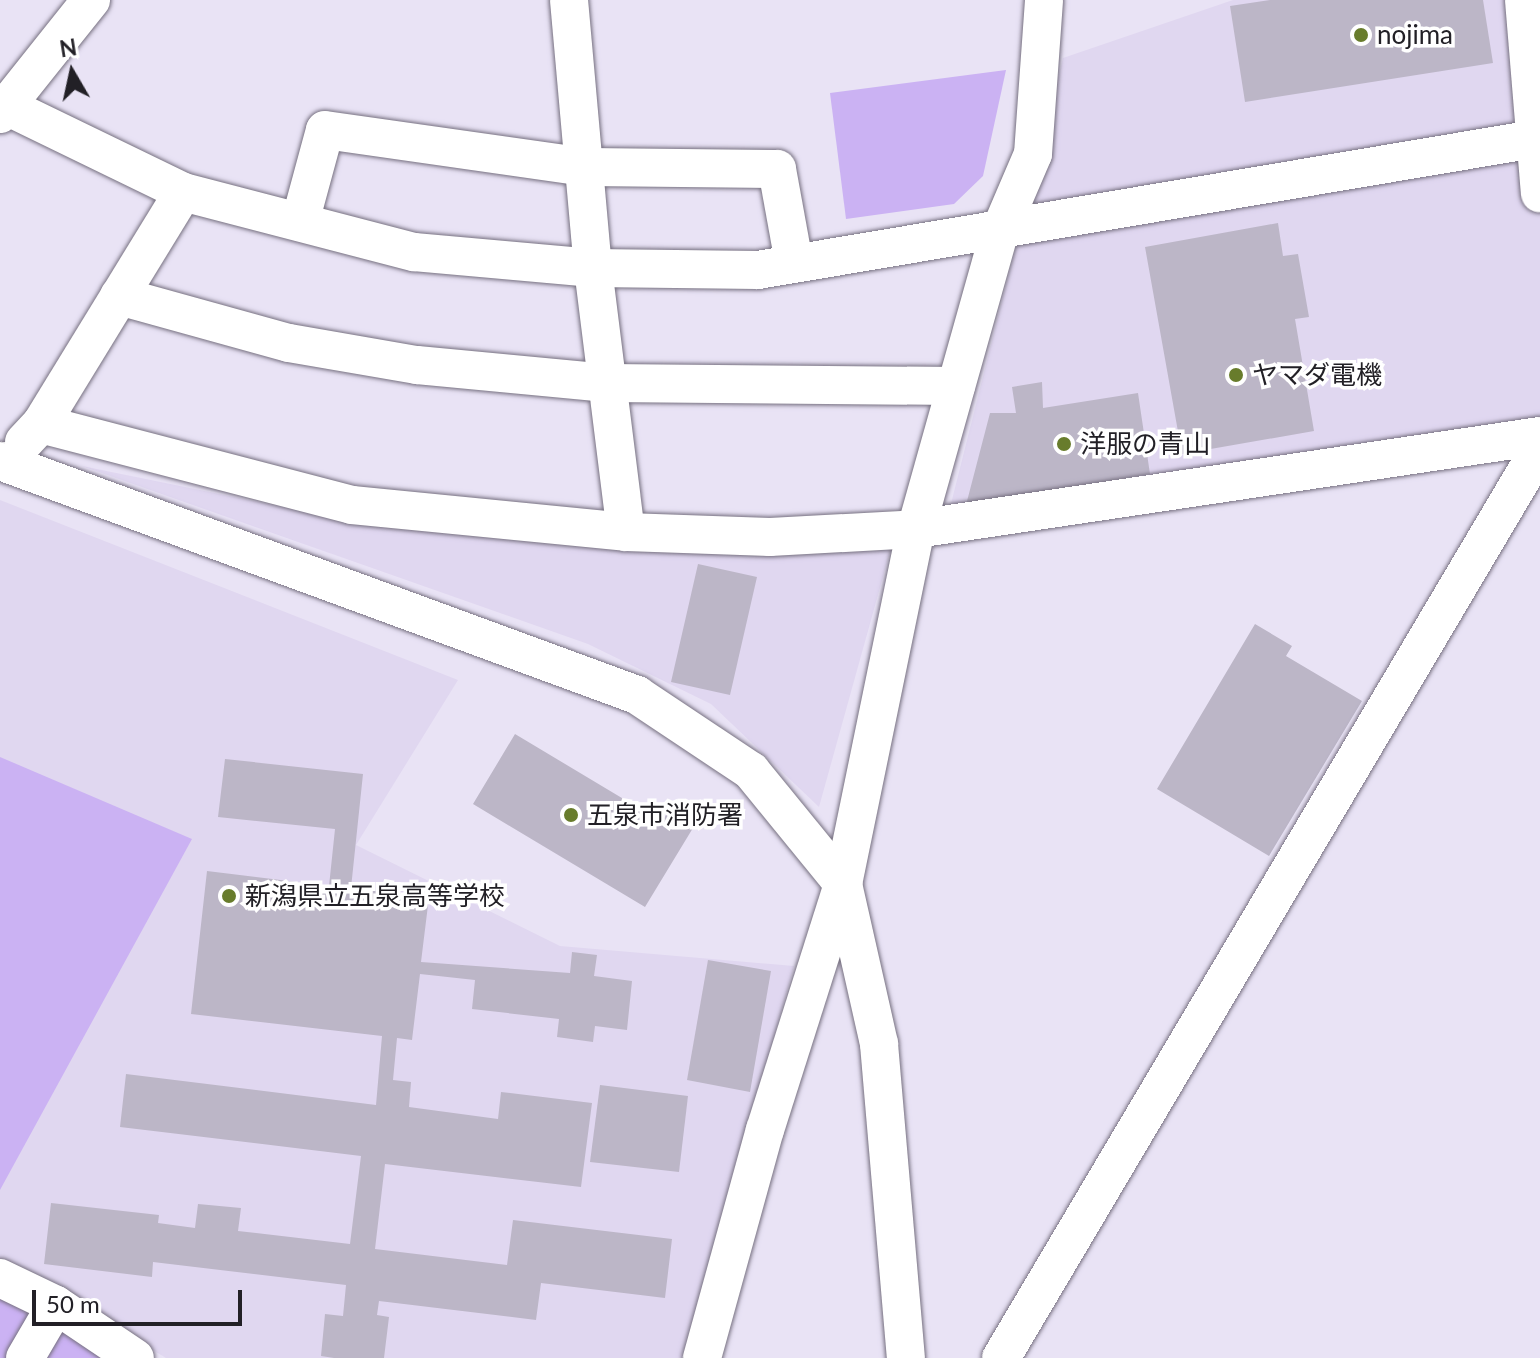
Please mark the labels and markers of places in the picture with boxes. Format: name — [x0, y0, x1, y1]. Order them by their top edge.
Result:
place label: nojima — [1377, 19, 1453, 51]
marker: nojima — [1352, 26, 1370, 44]
place label: ヤマダ電機 — [1252, 359, 1382, 391]
marker: ヤマダ電機 — [1227, 366, 1245, 384]
place label: 洋服の青山 — [1080, 428, 1210, 460]
marker: 洋服の青山 — [1055, 435, 1073, 453]
place label: 五泉市消防署 — [587, 799, 743, 831]
marker: 五泉市消防署 — [562, 806, 580, 824]
place label: 新潟県立五泉高等学校 — [245, 880, 505, 912]
marker: 新潟県立五泉高等学校 — [220, 887, 238, 905]

